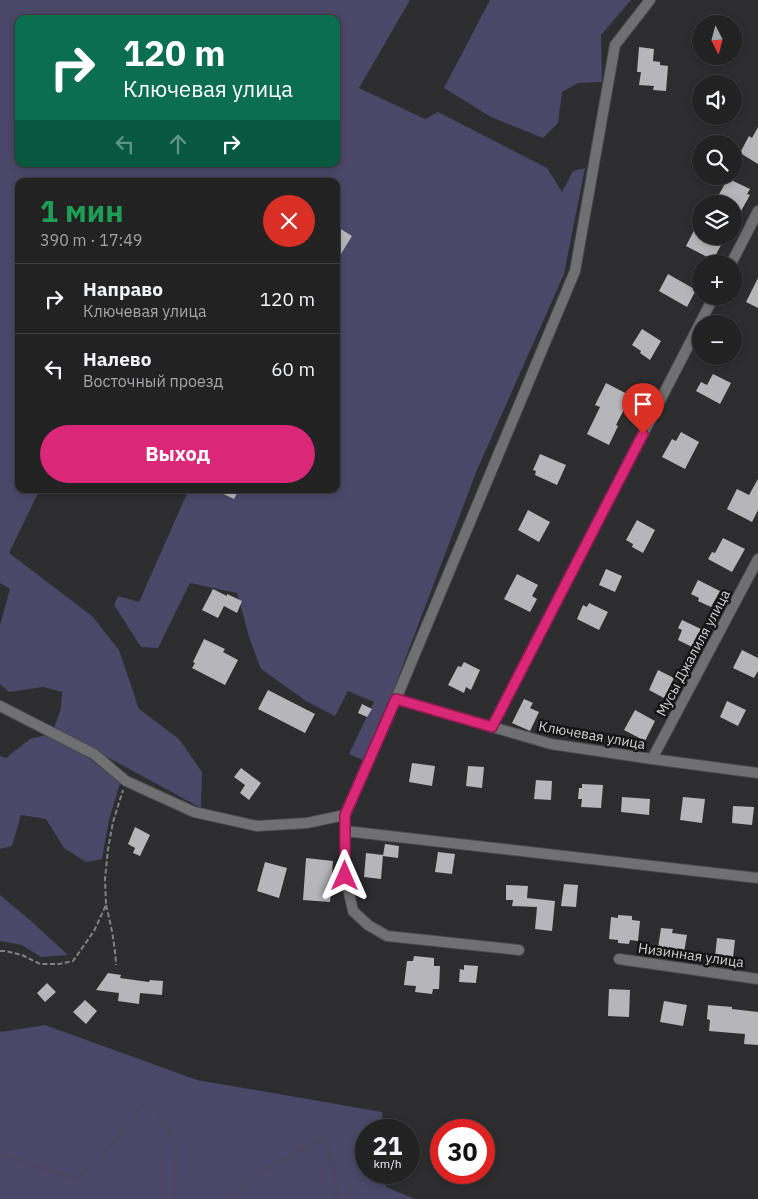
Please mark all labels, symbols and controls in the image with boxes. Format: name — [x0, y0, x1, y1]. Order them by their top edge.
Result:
north arrow — [692, 15, 742, 65]
map controls — [692, 15, 742, 365]
text: 120 m — [123, 30, 226, 76]
icon: right — [40, 35, 105, 100]
text: Ключевая улица — [123, 74, 293, 103]
button: sound — [692, 75, 742, 125]
icon: left — [111, 130, 139, 158]
icon: ahead — [164, 130, 192, 158]
icon: right — [217, 130, 245, 158]
button: search — [692, 135, 742, 185]
text: 1 мин — [40, 191, 124, 230]
button: close — [263, 195, 315, 247]
button: layers — [692, 195, 742, 245]
text: 390 m · 17:49 — [40, 230, 142, 250]
button: + — [692, 255, 742, 305]
text: Направо — [83, 277, 163, 301]
icon: right — [40, 285, 68, 313]
text: 120 m — [260, 287, 315, 311]
text: Ключевая улица — [83, 301, 207, 321]
button: − — [692, 315, 742, 365]
text: Налево — [83, 347, 152, 371]
icon: left — [40, 355, 68, 383]
text: 60 m — [271, 357, 315, 381]
text: Восточный проезд — [83, 371, 223, 391]
pin — [622, 383, 664, 434]
icon: arrive — [629, 390, 657, 418]
button: Выход — [40, 425, 315, 483]
street label: Мусы Джалиля улица — [652, 586, 734, 719]
street label: Ключевая улица — [537, 717, 647, 753]
position arrow — [318, 849, 370, 901]
street label: Низинная улица — [637, 939, 746, 971]
speed limit sign: 30 — [430, 1119, 495, 1184]
text: 21 — [372, 1129, 403, 1162]
text: km/h — [373, 1156, 402, 1171]

